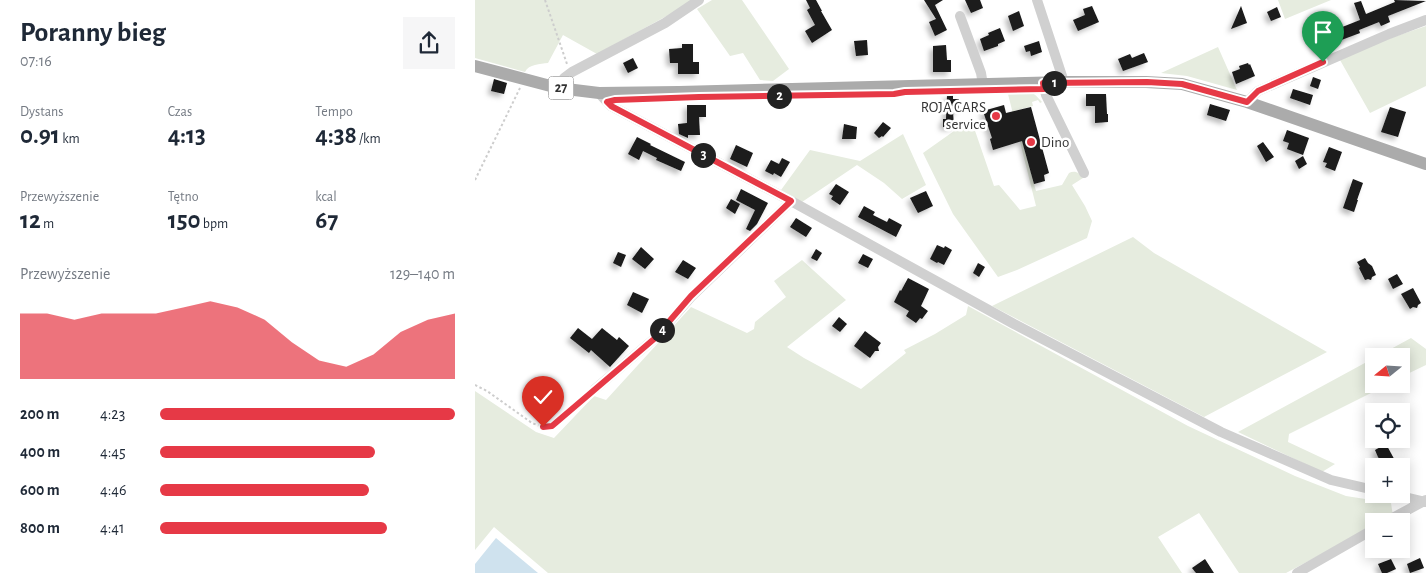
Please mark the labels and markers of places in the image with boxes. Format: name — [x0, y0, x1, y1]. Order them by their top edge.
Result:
pin — [1302, 11, 1344, 62]
pin: 1 — [1041, 70, 1067, 96]
pin: 2 — [767, 84, 791, 108]
place label: ROJA CARS service — [921, 100, 986, 132]
marker: ROJA CARS service — [990, 110, 1002, 122]
place label: Dino — [1041, 135, 1069, 150]
marker: Dino — [1025, 136, 1037, 148]
pin: 3 — [691, 142, 715, 168]
pin: 4 — [649, 318, 675, 342]
pin — [522, 376, 564, 427]

